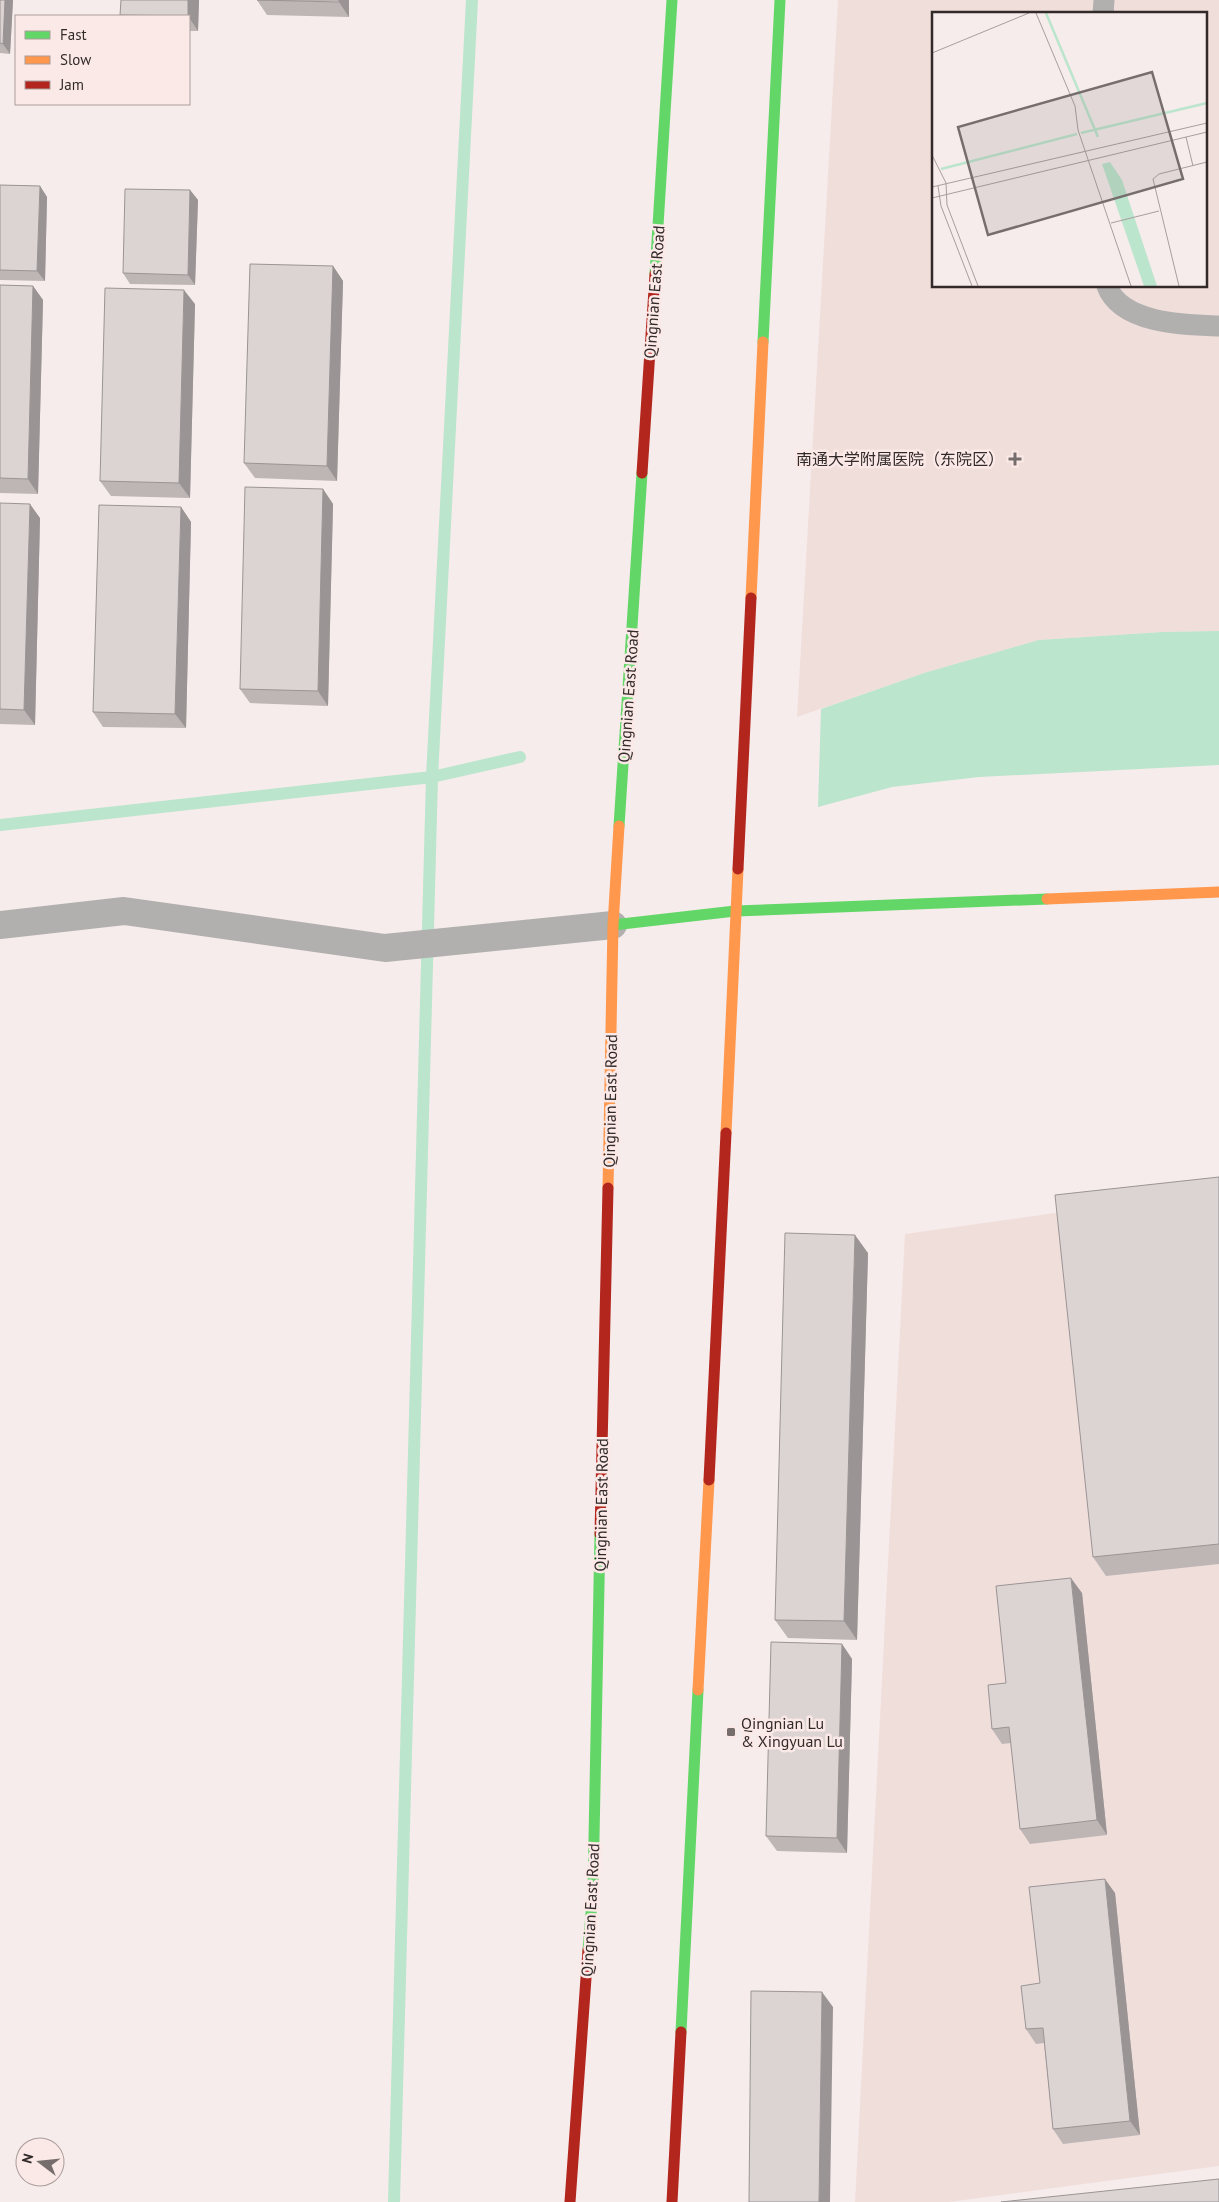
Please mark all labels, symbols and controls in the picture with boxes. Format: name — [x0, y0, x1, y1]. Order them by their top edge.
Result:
inset map — [932, 12, 1206, 288]
legend — [15, 15, 190, 105]
text: Fast — [60, 25, 87, 44]
text: Slow — [60, 50, 91, 69]
text: Jam — [59, 75, 84, 94]
street label: Qingnian East Road — [639, 225, 669, 359]
place label: 南通大学附属医院（东院区） — [796, 449, 1004, 469]
marker: 南通大学附属医院（东院区） — [1008, 452, 1022, 466]
street label: Qingnian East Road — [613, 629, 643, 763]
street label: Qingnian East Road — [599, 1034, 621, 1168]
street label: Qingnian East Road — [590, 1438, 612, 1572]
place label: Qingnian Lu & Xingyuan Lu — [741, 1713, 843, 1751]
marker: Qingnian Lu & Xingyuan Lu — [725, 1726, 737, 1738]
street label: Qingnian East Road — [577, 1843, 603, 1977]
north arrow — [15, 2137, 65, 2187]
text: N — [18, 2152, 37, 2165]

